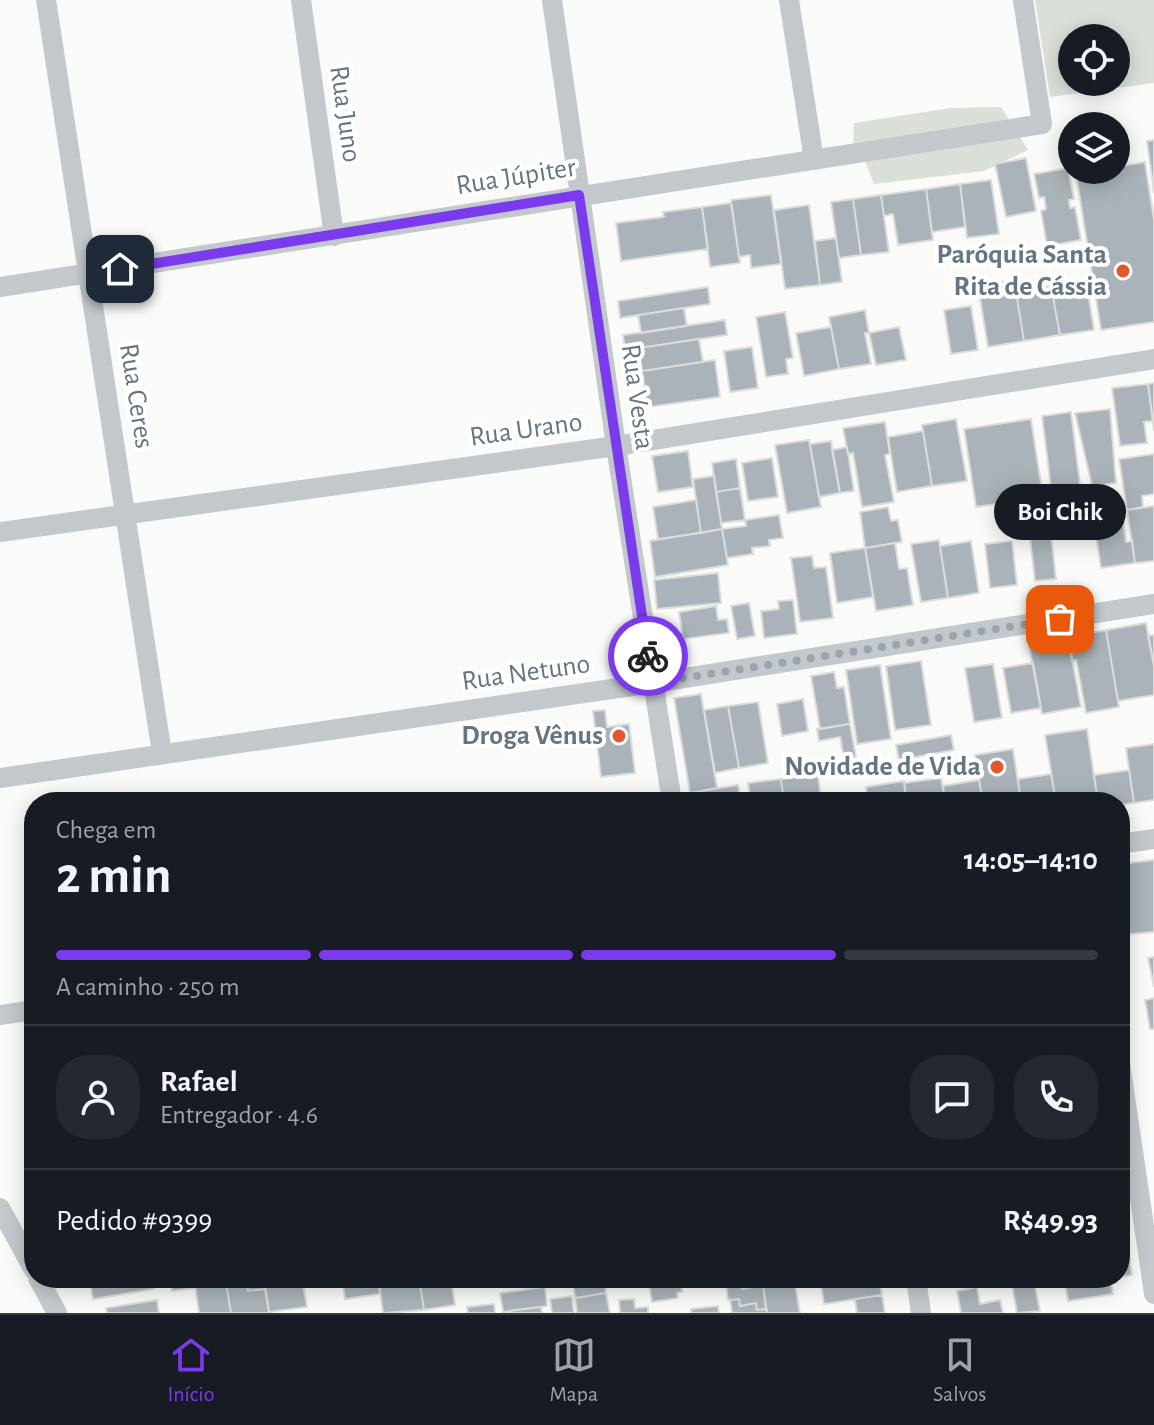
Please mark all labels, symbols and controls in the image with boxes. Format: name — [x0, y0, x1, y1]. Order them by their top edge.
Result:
map controls — [1058, 24, 1130, 184]
button: locate — [1058, 24, 1130, 96]
street label: Rua Juno — [324, 64, 366, 164]
button: layers — [1058, 112, 1130, 184]
street label: Rua Júpiter — [454, 154, 578, 200]
pin — [86, 235, 154, 303]
place label: Paróquia Santa Rita de Cássia — [937, 241, 1107, 301]
icon: home — [98, 247, 142, 291]
marker: Paróquia Santa Rita de Cássia — [1114, 262, 1132, 280]
street label: Rua Ceres — [114, 341, 158, 451]
street label: Rua Vesta — [616, 342, 658, 452]
street label: Rua Urano — [468, 408, 584, 452]
callout: Boi Chik — [994, 483, 1126, 539]
text: Boi Chik — [1017, 499, 1103, 525]
pin — [1026, 585, 1094, 653]
icon: bag — [1038, 597, 1082, 641]
courier — [608, 616, 688, 696]
icon: bike — [626, 634, 670, 678]
street label: Rua Netuno — [460, 650, 592, 696]
place label: Droga Vênus — [461, 722, 603, 750]
marker: Droga Vênus — [610, 727, 628, 745]
place label: Novidade de Vida — [784, 753, 981, 781]
marker: Novidade de Vida — [988, 758, 1006, 776]
text: Chega em — [56, 817, 156, 843]
text: 14:05–14:10 — [964, 845, 1098, 875]
text: 2 min — [56, 850, 171, 902]
text: A caminho · 250 m — [56, 974, 240, 1000]
button: person — [56, 1055, 140, 1139]
button: chat — [910, 1055, 994, 1139]
button: phone — [1014, 1055, 1098, 1139]
text: Rafael — [160, 1067, 238, 1097]
text: Entregador · 4.6 — [160, 1102, 318, 1128]
text: Pedido #9399 — [56, 1206, 212, 1236]
text: R$49.93 — [1003, 1206, 1098, 1236]
tab: Início — [167, 1333, 214, 1407]
tab: Mapa — [549, 1333, 598, 1407]
tab: Salvos — [933, 1333, 987, 1407]

